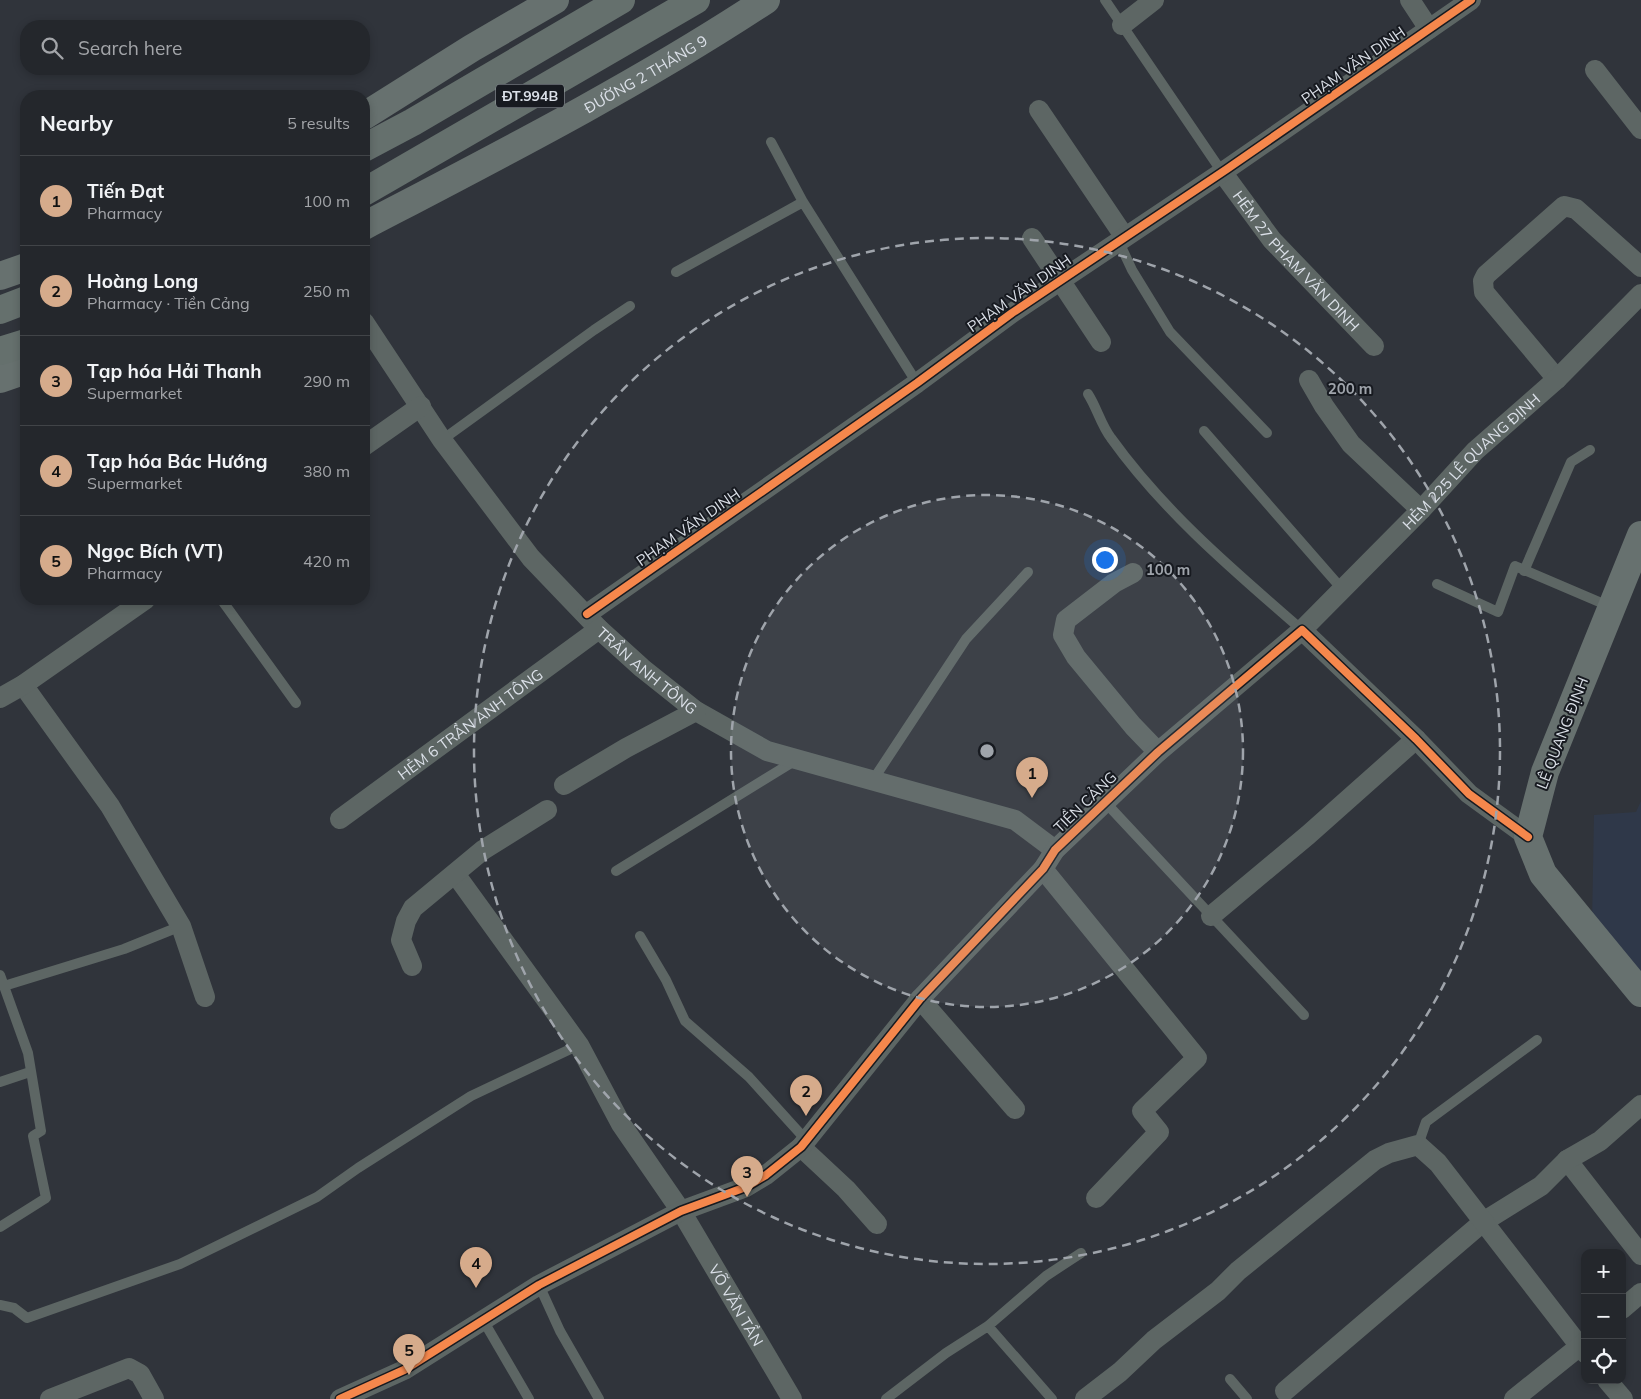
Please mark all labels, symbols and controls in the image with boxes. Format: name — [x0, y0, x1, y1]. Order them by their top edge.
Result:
search box — [20, 20, 370, 75]
street label: PHẠM VĂN DINH — [1297, 22, 1409, 108]
street label: ĐƯỜNG 2 THÁNG 9 — [580, 30, 711, 117]
icon: search — [38, 34, 66, 62]
text: Search here — [78, 36, 182, 60]
road number: ĐT.994B — [496, 84, 564, 108]
text: Nearby — [40, 110, 113, 136]
text: 5 results — [287, 113, 350, 133]
text: Tiến Đạt — [87, 179, 164, 203]
street label: HẺM 27 PHẠM VĂN DINH — [1229, 187, 1364, 335]
text: 1 — [51, 191, 61, 211]
text: 100 m — [303, 191, 350, 211]
text: Pharmacy — [87, 203, 162, 223]
street label: PHẠM VĂN DINH — [963, 250, 1075, 336]
text: Hoàng Long — [87, 269, 198, 293]
text: 2 — [51, 281, 61, 301]
text: 250 m — [303, 281, 350, 301]
text: Pharmacy · Tiền Cảng — [87, 293, 250, 313]
text: Tạp hóa Hải Thanh — [87, 359, 262, 383]
text: 3 — [51, 371, 61, 391]
text: 290 m — [303, 371, 350, 391]
text: 200 m — [1328, 379, 1372, 398]
text: Supermarket — [87, 383, 182, 403]
street label: HẺM 225 LÊ QUANG ĐỊNH — [1398, 389, 1544, 533]
text: Tạp hóa Bác Hướng — [87, 449, 267, 473]
text: 4 — [51, 461, 61, 481]
text: 380 m — [303, 461, 350, 481]
text: Supermarket — [87, 473, 182, 493]
street label: PHẠM VĂN DINH — [632, 484, 744, 570]
text: Ngọc Bích (VT) — [87, 539, 224, 563]
your location — [1092, 547, 1118, 573]
text: 5 — [51, 551, 61, 571]
text: 420 m — [303, 551, 350, 571]
text: 100 m — [1146, 560, 1190, 579]
text: Pharmacy — [87, 563, 162, 583]
street label: TRẦN ANH TÔNG — [593, 622, 701, 718]
street label: HẺM 6 TRẦN ANH TÔNG — [393, 664, 546, 783]
street label: LÊ QUANG ĐỊNH — [1532, 674, 1592, 792]
centre of rings — [978, 742, 996, 760]
pin: 1 — [1016, 757, 1048, 798]
street label: TIỀN CẢNG — [1049, 767, 1120, 837]
pin: 2 — [790, 1075, 822, 1116]
pin: 3 — [731, 1156, 763, 1197]
pin: 4 — [460, 1247, 492, 1288]
map controls — [1581, 1249, 1626, 1384]
button: + — [1581, 1249, 1626, 1294]
street label: VÕ VĂN TẦN — [705, 1261, 768, 1349]
button: − — [1581, 1294, 1626, 1339]
pin: 5 — [393, 1334, 425, 1375]
button: locate — [1581, 1339, 1626, 1384]

